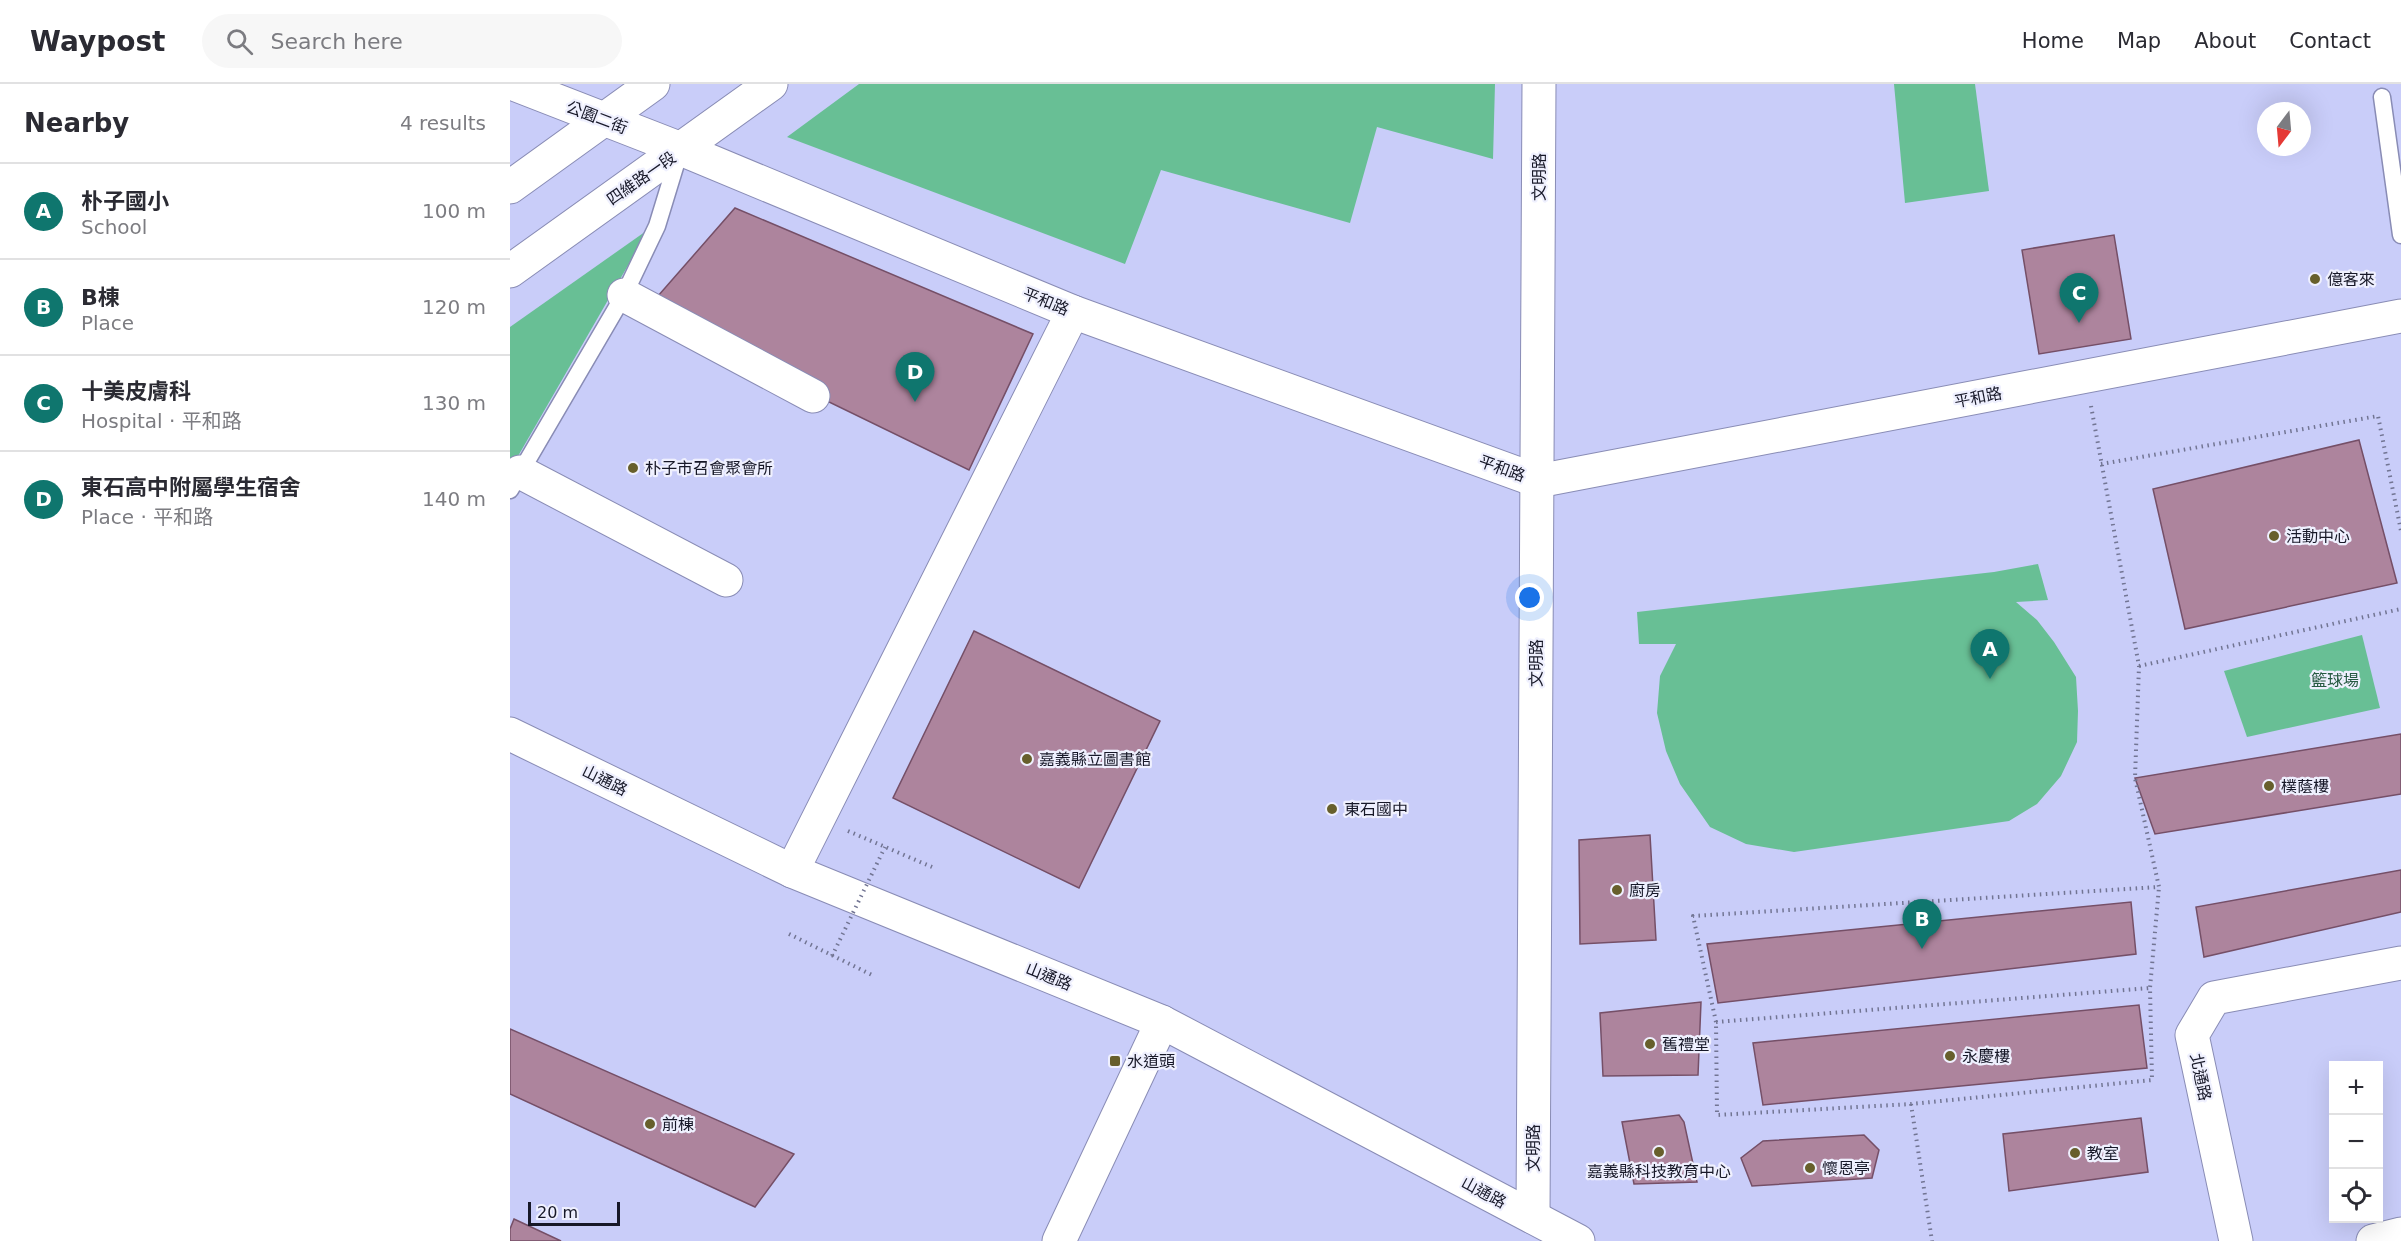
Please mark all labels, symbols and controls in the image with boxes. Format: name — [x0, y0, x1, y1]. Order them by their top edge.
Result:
search box — [202, 14, 622, 68]
text: Waypost — [30, 25, 166, 58]
icon: search — [223, 25, 256, 58]
text: Search here — [271, 29, 403, 54]
text: Home — [2022, 29, 2084, 53]
text: Map — [2117, 29, 2161, 53]
text: About — [2194, 29, 2256, 53]
text: Contact — [2289, 29, 2371, 53]
street label: 公園二街 — [564, 97, 630, 138]
north arrow — [2257, 102, 2311, 156]
text: Nearby — [24, 108, 129, 138]
text: 4 results — [400, 111, 486, 135]
street label: 四維路一段 — [603, 148, 680, 209]
street label: 文明路 — [1530, 153, 1549, 201]
text: 朴子國小 — [81, 189, 169, 214]
text: A — [36, 199, 51, 223]
text: 100 m — [422, 199, 486, 223]
text: School — [81, 215, 147, 239]
place label: 億客來 — [2327, 270, 2375, 289]
marker: 億客來 — [2308, 272, 2322, 286]
pin: C — [2060, 274, 2098, 323]
street label: 平和路 — [1020, 284, 1072, 319]
text: B棟 — [81, 285, 120, 310]
text: B — [36, 295, 51, 319]
text: 120 m — [422, 295, 486, 319]
text: Place — [81, 311, 134, 335]
pin: D — [896, 352, 934, 402]
text: 十美皮膚科 — [81, 379, 191, 404]
street label: 平和路 — [1953, 384, 2003, 411]
text: C — [36, 391, 51, 415]
text: 130 m — [422, 391, 486, 415]
text: Hospital · 平和路 — [81, 409, 242, 433]
street label: 平和路 — [1476, 451, 1528, 486]
place label: 朴子市召會聚會所 — [645, 459, 773, 478]
marker: 朴子市召會聚會所 — [626, 461, 640, 475]
text: 東石高中附屬學生宿舍 — [81, 475, 301, 500]
text: D — [35, 487, 52, 511]
text: 140 m — [422, 487, 486, 511]
text: Place · 平和路 — [81, 505, 213, 529]
place label: 活動中心 — [2286, 527, 2350, 546]
marker: 活動中心 — [2267, 529, 2281, 543]
your location — [1515, 583, 1544, 612]
pin: A — [1970, 630, 2010, 679]
street label: 文明路 — [1527, 639, 1546, 687]
park label: 籃球場 — [2311, 671, 2359, 690]
place label: 嘉義縣立圖書館 — [1039, 750, 1151, 769]
marker: 嘉義縣立圖書館 — [1020, 752, 1034, 766]
street label: 山通路 — [579, 761, 631, 800]
place label: 樸蔭樓 — [2281, 777, 2329, 796]
marker: 樸蔭樓 — [2262, 779, 2276, 793]
place label: 東石國中 — [1344, 800, 1408, 819]
marker: 東石國中 — [1325, 802, 1339, 816]
place label: 廚房 — [1629, 881, 1661, 900]
marker: 廚房 — [1610, 883, 1624, 897]
pin: B — [1902, 900, 1942, 949]
street label: 山通路 — [1023, 959, 1075, 994]
place label: 舊禮堂 — [1662, 1035, 1710, 1054]
marker: 舊禮堂 — [1643, 1037, 1657, 1051]
place label: 永慶樓 — [1962, 1047, 2010, 1066]
marker: 永慶樓 — [1943, 1049, 1957, 1063]
place label: 水道頭 — [1127, 1052, 1175, 1071]
street label: 北通路 — [2186, 1052, 2215, 1103]
marker: 水道頭 — [1108, 1054, 1122, 1068]
map controls — [2329, 1061, 2383, 1223]
button: + — [2329, 1061, 2383, 1115]
place label: 前棟 — [662, 1115, 694, 1134]
button: − — [2329, 1115, 2383, 1169]
marker: 前棟 — [643, 1117, 657, 1131]
street label: 文明路 — [1524, 1124, 1543, 1172]
place label: 教室 — [2087, 1144, 2119, 1163]
marker: 嘉義縣科技教育中心 — [1652, 1145, 1666, 1159]
marker: 教室 — [2068, 1146, 2082, 1160]
place label: 懷恩亭 — [1822, 1159, 1870, 1178]
marker: 懷恩亭 — [1803, 1161, 1817, 1175]
place label: 嘉義縣科技教育中心 — [1587, 1162, 1731, 1181]
button: locate — [2329, 1169, 2383, 1223]
street label: 山通路 — [1458, 1173, 1509, 1212]
scale bar — [528, 1199, 620, 1226]
text: 20 m — [537, 1203, 578, 1222]

